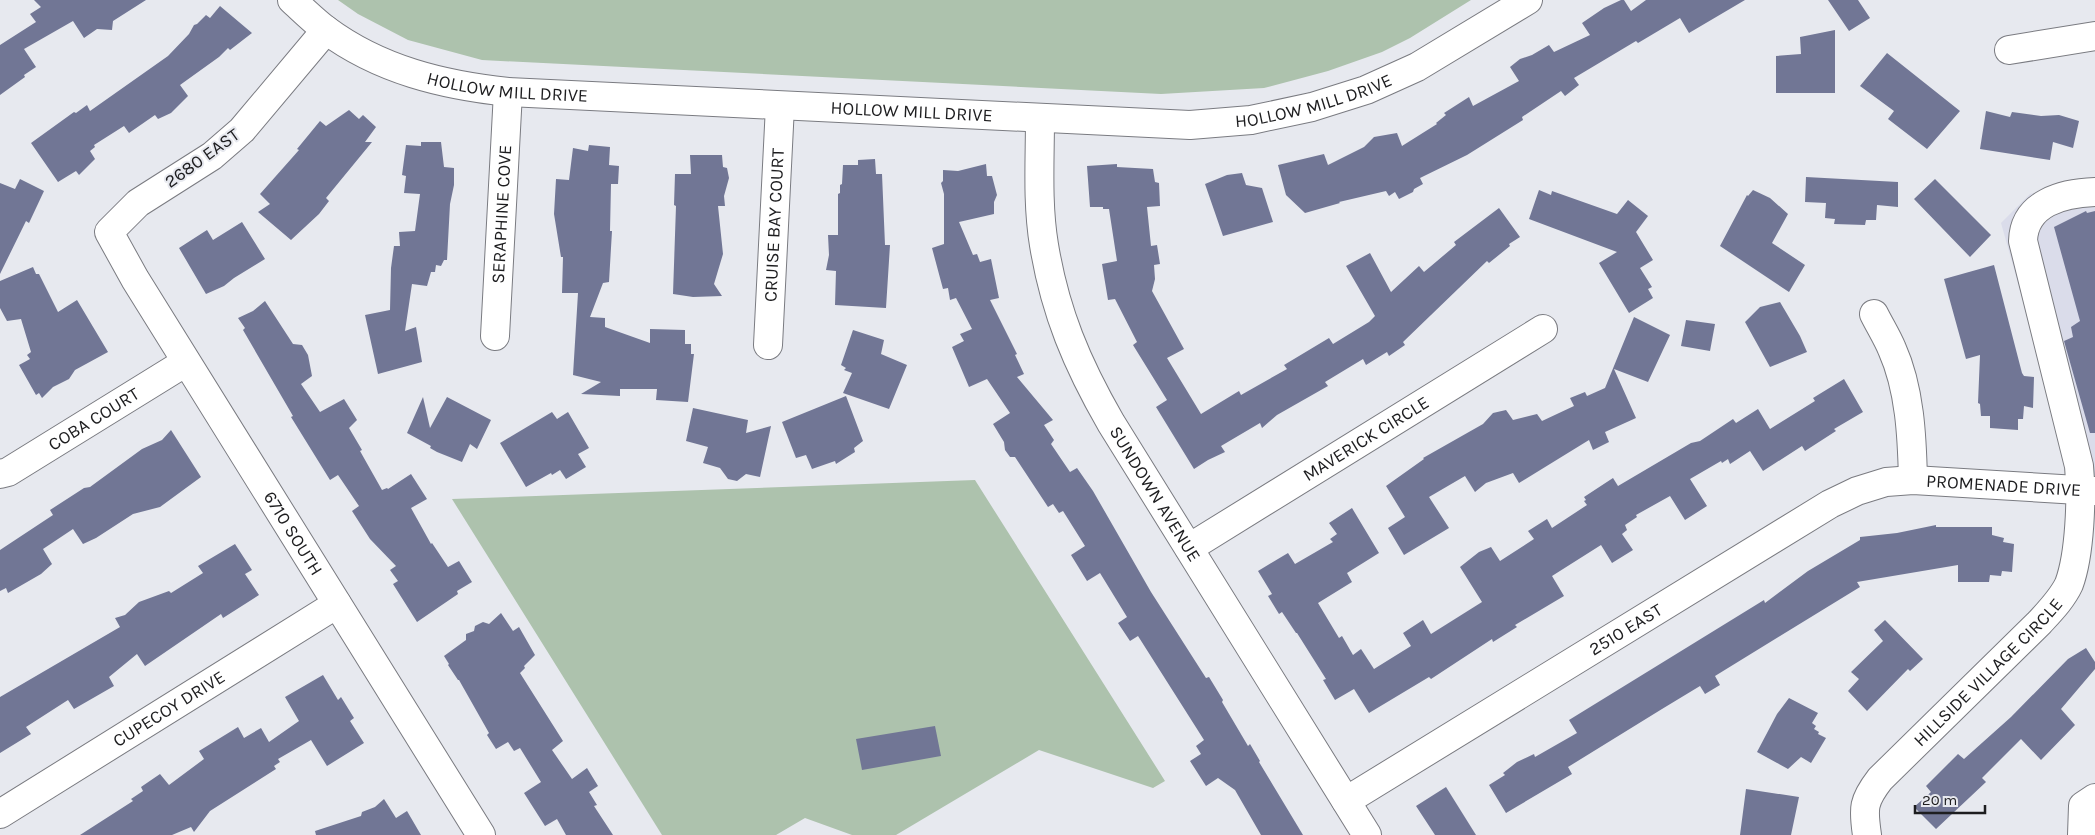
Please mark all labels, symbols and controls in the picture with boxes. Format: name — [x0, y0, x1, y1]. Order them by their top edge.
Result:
street label: HOLLOW MILL DRIVE — [425, 67, 589, 107]
street label: HOLLOW MILL DRIVE — [1234, 69, 1395, 132]
street label: HOLLOW MILL DRIVE — [830, 97, 993, 126]
street label: 2680 EAST — [160, 124, 244, 192]
street label: SERAPHINE COVE — [487, 144, 516, 284]
street label: CRUISE BAY COURT — [759, 148, 789, 303]
street label: COBA COURT — [44, 383, 143, 455]
street label: MAVERICK CIRCLE — [1299, 391, 1433, 486]
street label: SUNDOWN AVENUE — [1105, 422, 1205, 566]
street label: PROMENADE DRIVE — [1925, 470, 2082, 501]
street label: 6710 SOUTH — [259, 487, 328, 579]
street label: HILLSIDE VILLAGE CIRCLE — [1909, 594, 2067, 751]
street label: 2510 EAST — [1585, 599, 1666, 660]
street label: CUPECOY DRIVE — [109, 666, 229, 752]
scale bar — [1915, 782, 1985, 814]
text: 20 m — [1922, 791, 1957, 809]

